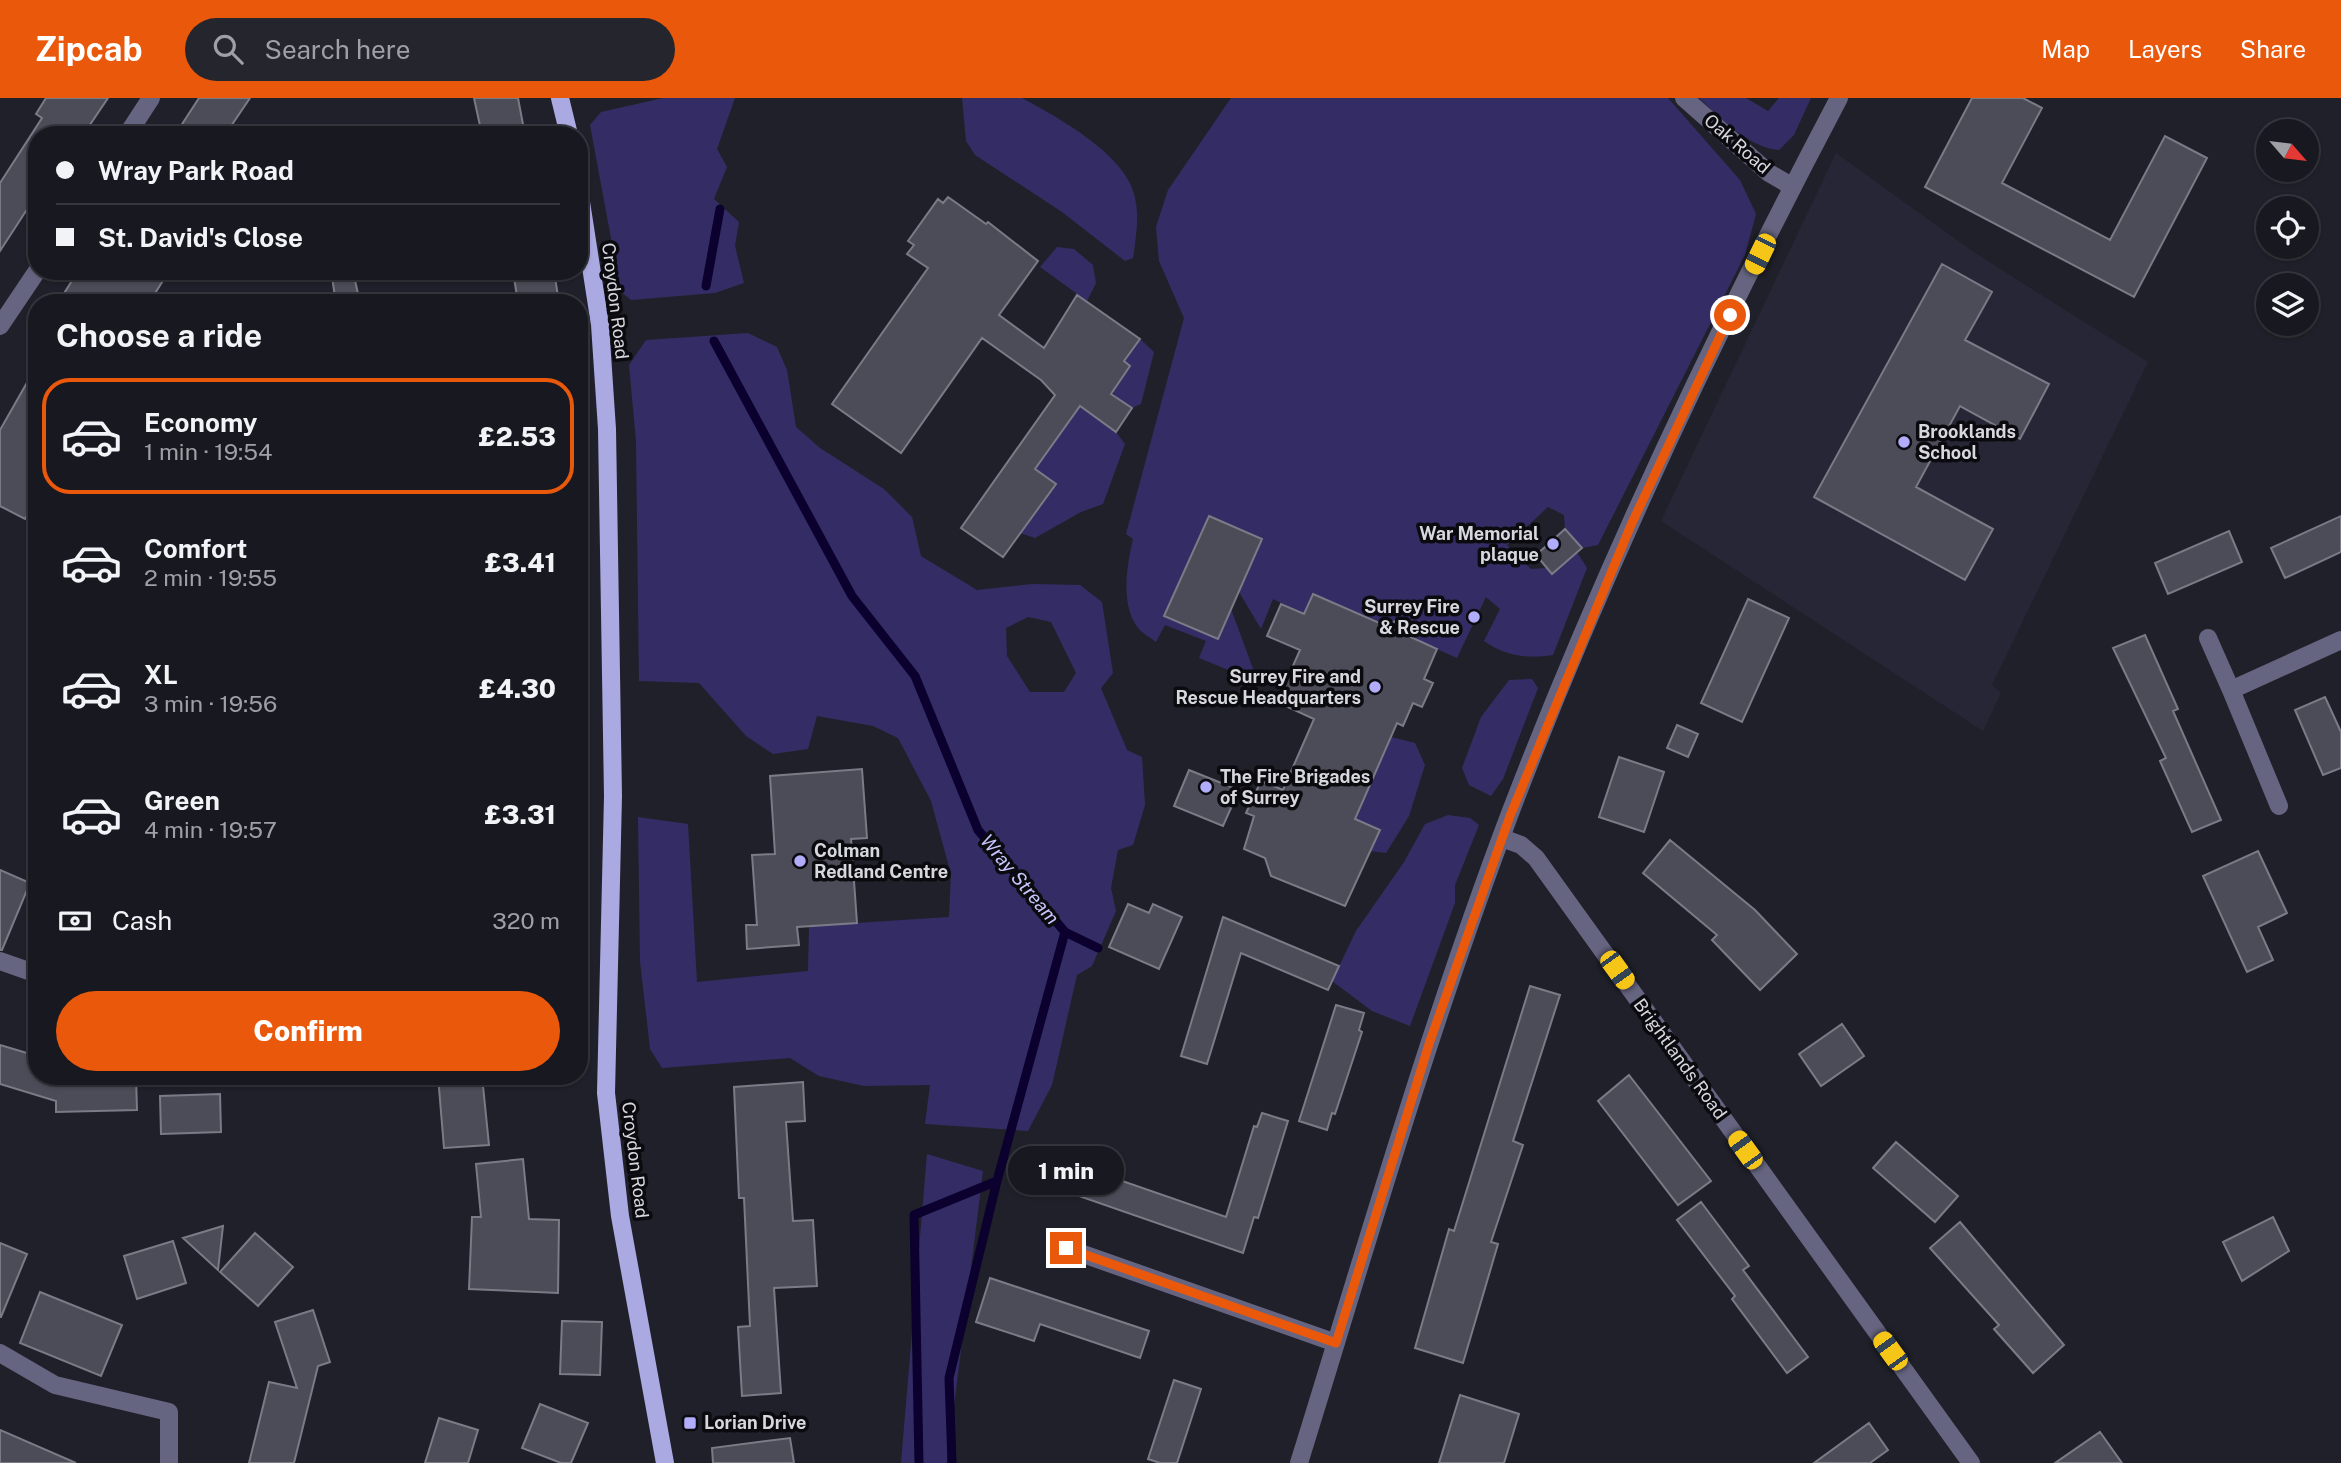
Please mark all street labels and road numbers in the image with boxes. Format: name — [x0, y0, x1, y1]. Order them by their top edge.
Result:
street label: Oak Road — [1700, 109, 1774, 178]
street label: Croydon Road — [598, 242, 633, 360]
street label: Brightlands Road — [1630, 994, 1731, 1123]
street label: Croydon Road — [618, 1101, 653, 1219]

